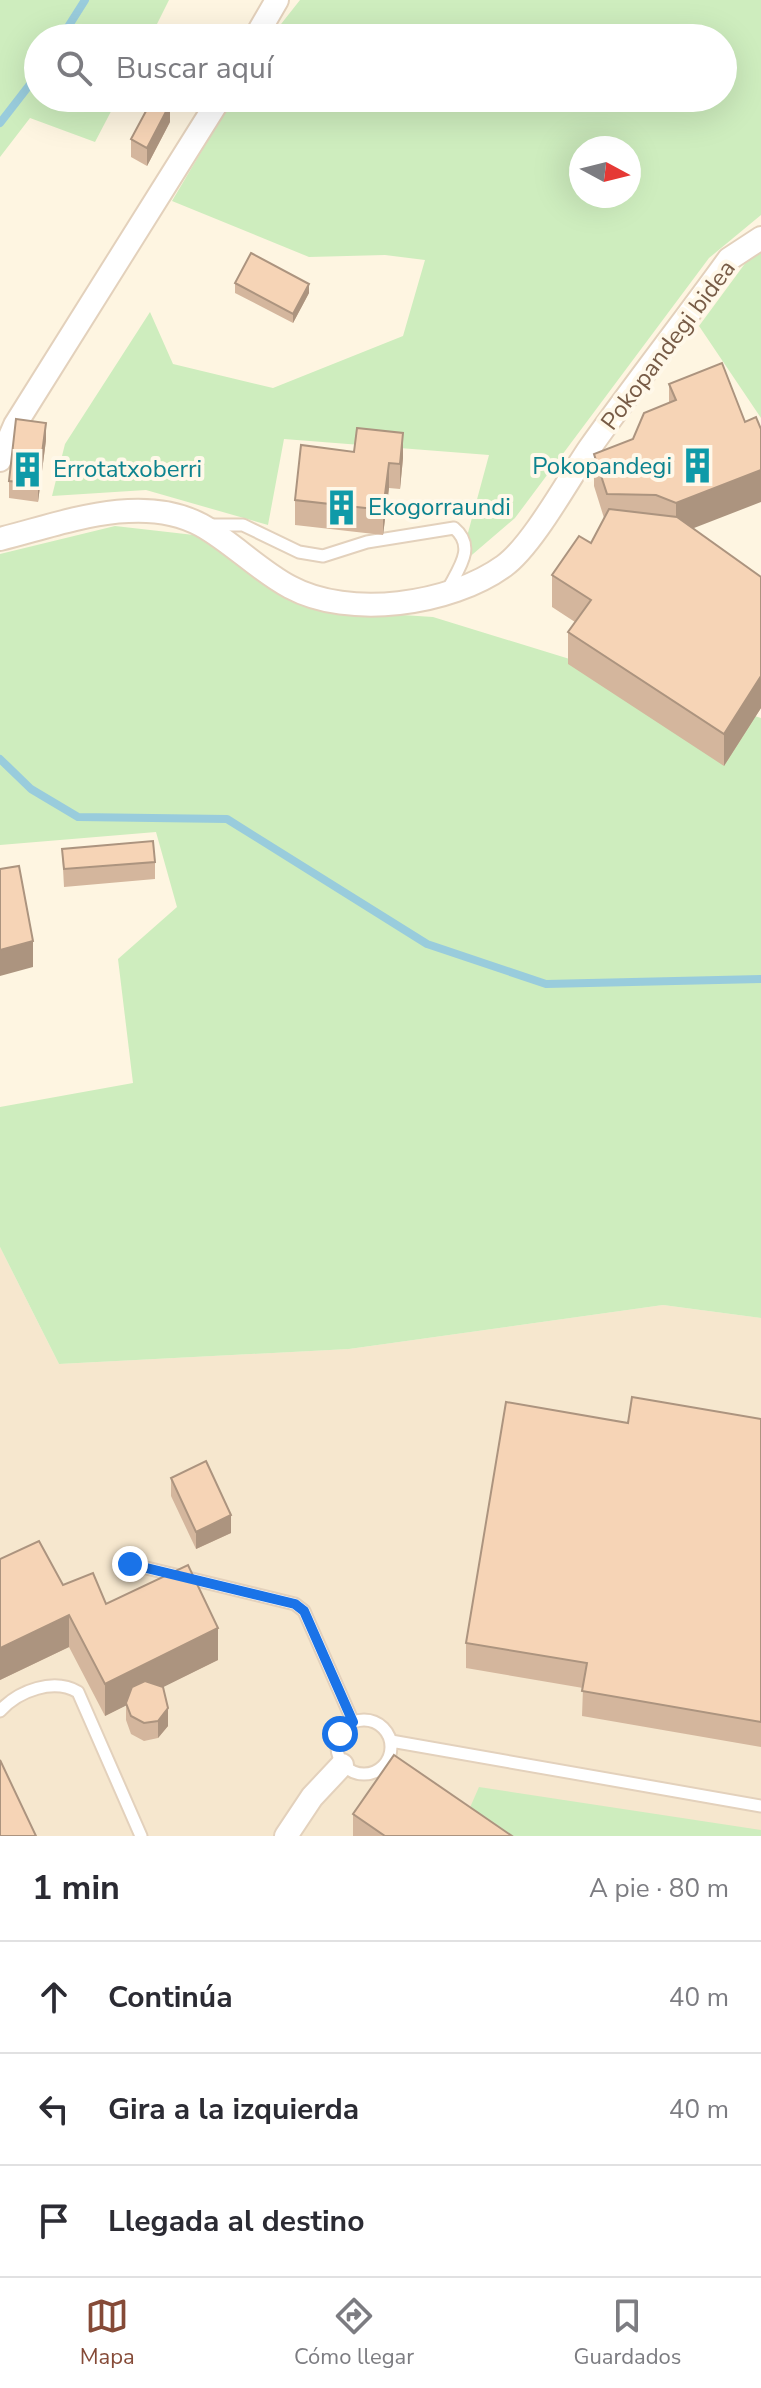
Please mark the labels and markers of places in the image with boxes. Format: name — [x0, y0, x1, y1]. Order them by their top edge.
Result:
building icon: Pokopandegi — [679, 447, 717, 485]
building icon: Errotatxoberri — [8, 450, 46, 488]
place label: Pokopandegi — [532, 450, 672, 482]
place label: Errotatxoberri — [53, 453, 202, 485]
building icon: Ekogorraundi — [323, 488, 361, 526]
place label: Ekogorraundi — [368, 491, 511, 523]

